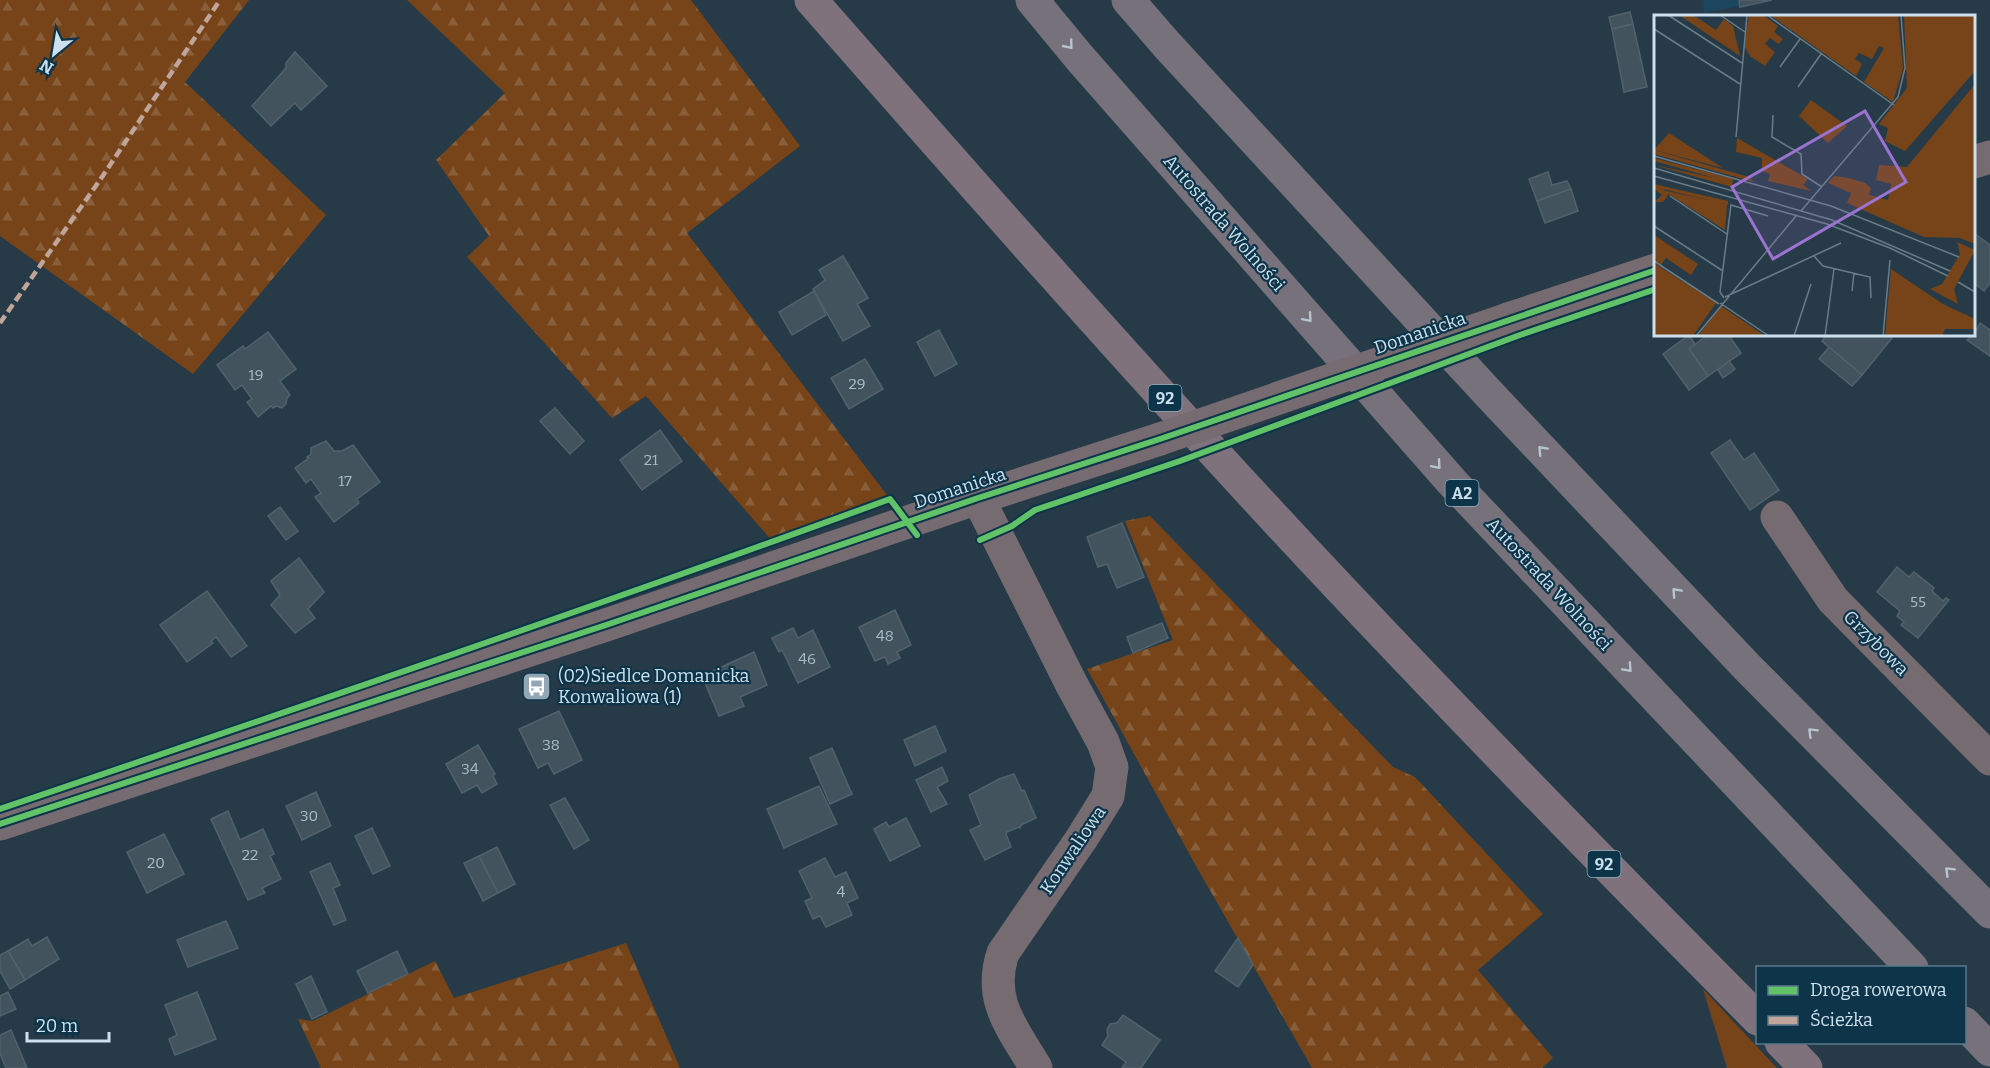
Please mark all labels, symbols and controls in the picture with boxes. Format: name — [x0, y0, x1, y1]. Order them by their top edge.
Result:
inset map — [1654, 15, 1975, 336]
north arrow — [24, 24, 84, 84]
one-way arrow — [1061, 38, 1072, 49]
text: N — [37, 55, 57, 78]
street label: Autostrada Wolności — [1159, 150, 1289, 296]
street label: Domanicka — [1371, 307, 1469, 359]
one-way arrow — [1301, 311, 1312, 322]
house number: 19 — [249, 366, 263, 384]
house number: 29 — [849, 375, 865, 393]
road number: 92 — [1148, 385, 1182, 411]
one-way arrow — [1538, 447, 1549, 457]
house number: 21 — [644, 451, 658, 469]
one-way arrow — [1430, 458, 1441, 469]
street label: Domanicka — [911, 463, 1009, 513]
house number: 17 — [338, 472, 352, 490]
road number: A2 — [1446, 480, 1478, 506]
street label: Autostrada Wolności — [1482, 513, 1616, 655]
one-way arrow — [1672, 588, 1683, 598]
house number: 55 — [1910, 593, 1926, 611]
street label: Grzybowa — [1839, 606, 1913, 680]
house number: 48 — [876, 627, 894, 645]
house number: 46 — [798, 650, 816, 668]
one-way arrow — [1621, 661, 1632, 671]
place label: (02)Siedlce Domanicka Konwaliowa (1) — [558, 665, 750, 708]
bus stop icon: (02)Siedlce Domanicka Konwaliowa (1) — [521, 670, 553, 702]
one-way arrow — [1808, 728, 1818, 739]
house number: 38 — [542, 736, 560, 754]
house number: 34 — [461, 760, 479, 778]
street label: Konwaliowa — [1035, 802, 1111, 898]
house number: 30 — [300, 807, 318, 825]
house number: 22 — [242, 846, 258, 864]
road number: 92 — [1588, 851, 1620, 877]
house number: 20 — [147, 854, 165, 872]
one-way arrow — [1945, 867, 1956, 878]
house number: 4 — [837, 883, 846, 901]
legend — [1756, 966, 1966, 1044]
text: Droga rowerowa — [1810, 979, 1947, 1001]
scale bar — [27, 1005, 110, 1043]
text: Ścieżka — [1810, 1009, 1873, 1031]
text: 20 m — [36, 1015, 78, 1037]

